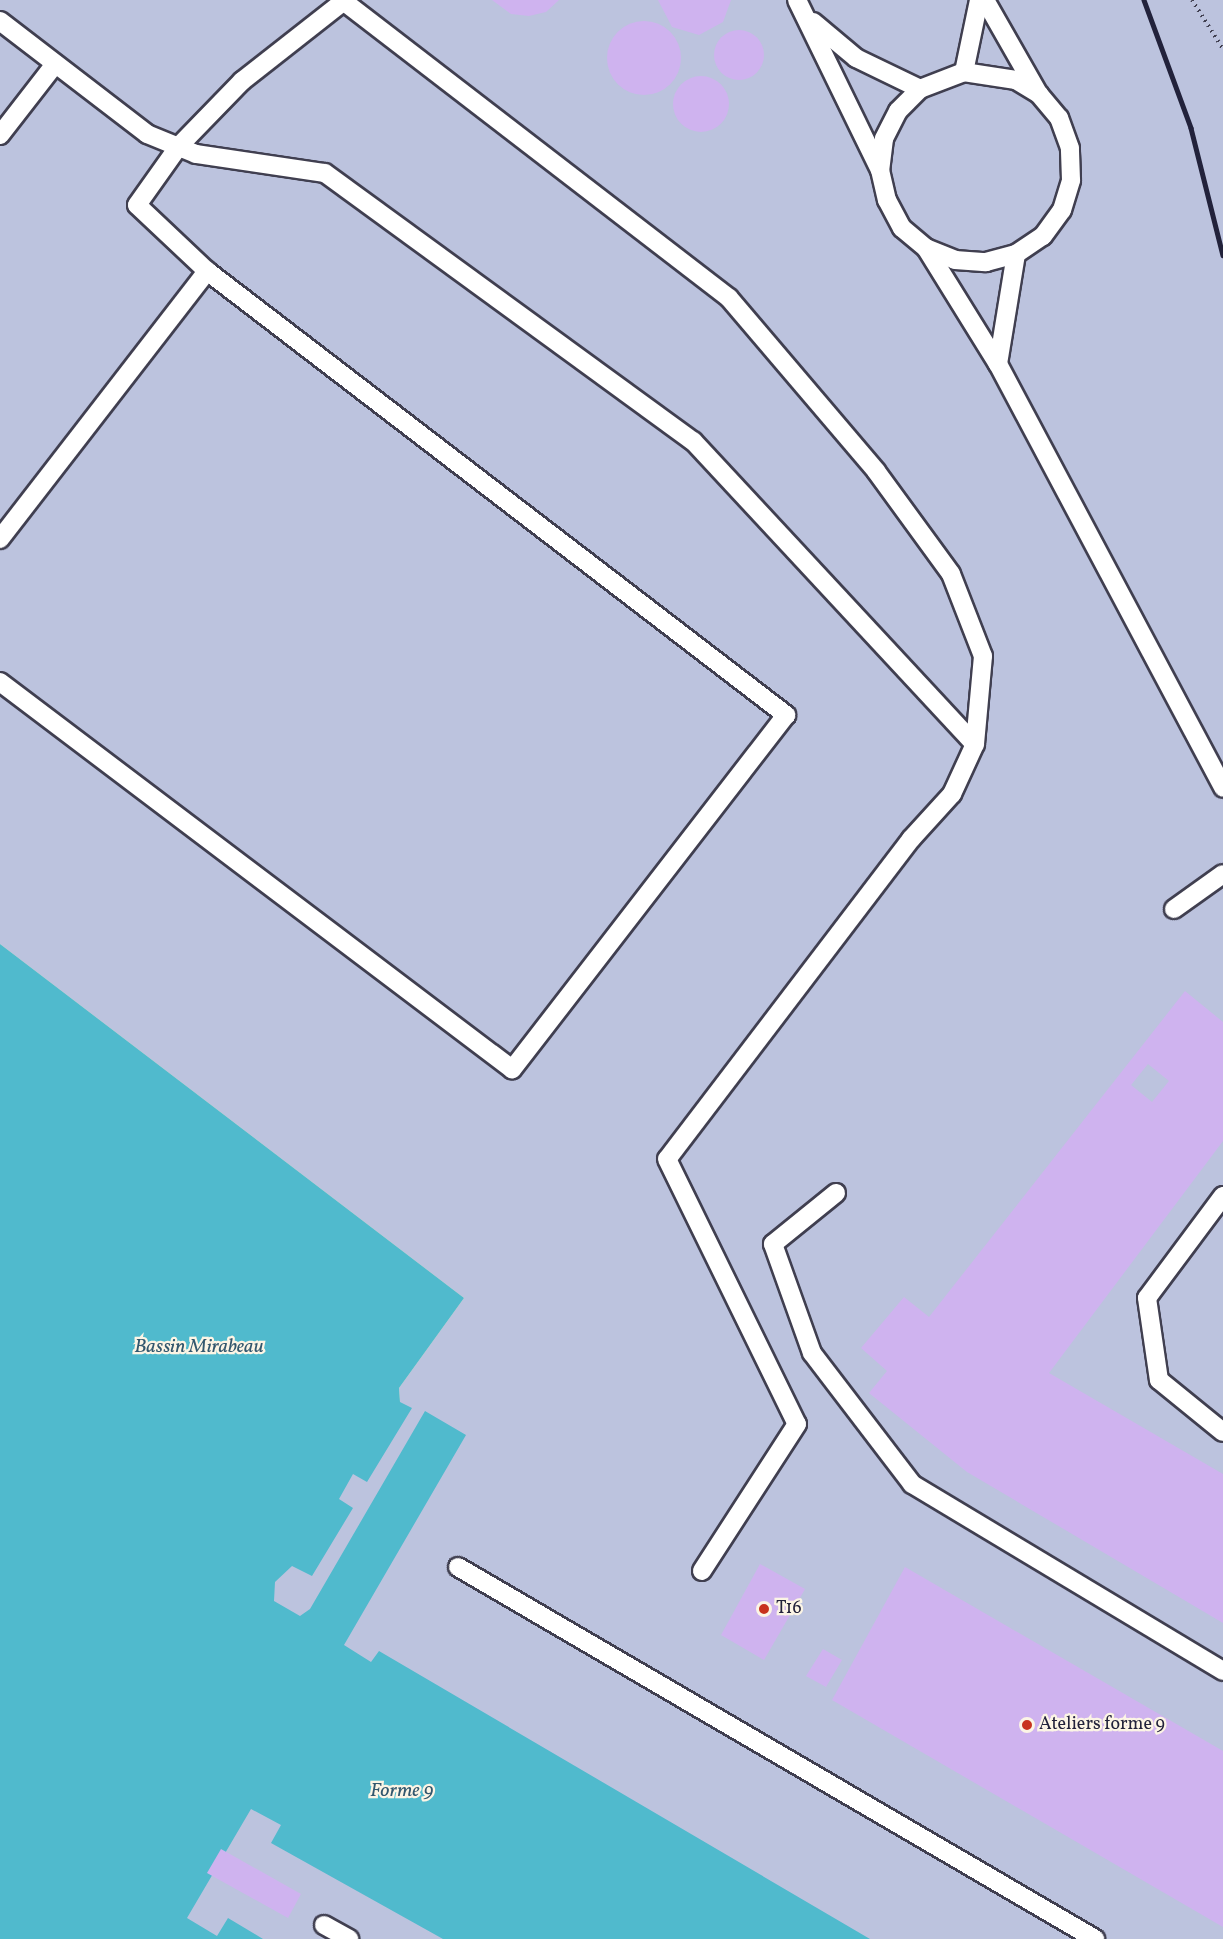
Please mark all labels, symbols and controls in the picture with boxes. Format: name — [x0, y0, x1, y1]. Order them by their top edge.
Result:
water label: Bassin Mirabeau — [134, 1335, 264, 1359]
place label: T16 — [776, 1598, 802, 1620]
marker: T16 — [757, 1602, 771, 1616]
place label: Ateliers forme 9 — [1039, 1714, 1165, 1736]
marker: Ateliers forme 9 — [1020, 1718, 1034, 1732]
water label: Forme 9 — [370, 1779, 434, 1803]

